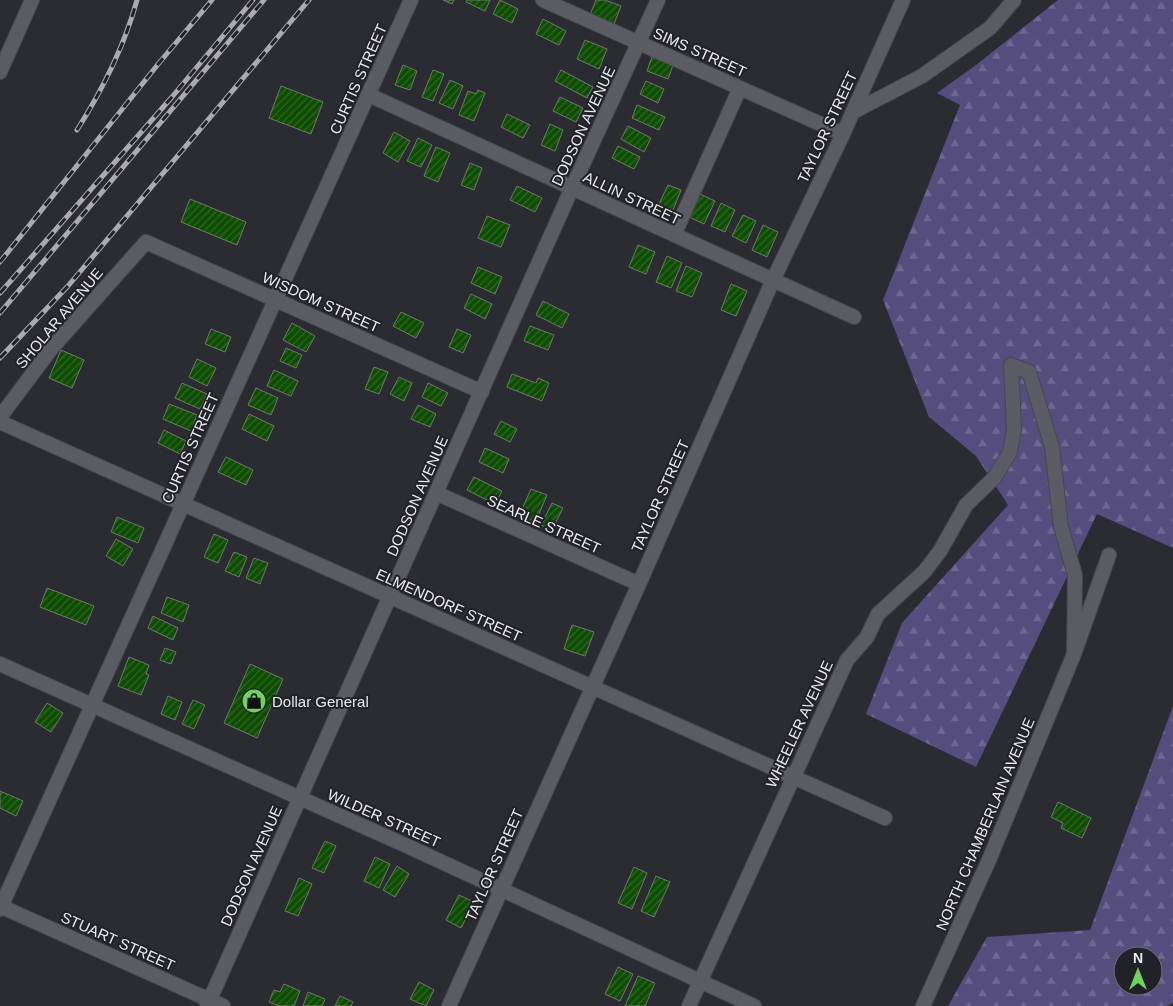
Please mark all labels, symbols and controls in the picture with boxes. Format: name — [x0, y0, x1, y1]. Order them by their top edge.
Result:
street label: CURTIS STREET — [326, 21, 390, 137]
street label: SIMS STREET — [651, 24, 749, 80]
street label: DODSON AVENUE — [548, 64, 618, 188]
street label: TAYLOR STREET — [794, 69, 860, 185]
street label: ALLIN STREET — [581, 168, 683, 228]
street label: SHOLAR AVENUE — [12, 264, 106, 372]
street label: WISDOM STREET — [260, 268, 382, 336]
street label: CURTIS STREET — [158, 390, 222, 506]
street label: DODSON AVENUE — [383, 433, 451, 559]
street label: TAYLOR STREET — [628, 437, 692, 555]
street label: SEARLE STREET — [485, 491, 603, 557]
street label: ELMENDORF STREET — [374, 565, 524, 645]
street label: WHEELER AVENUE — [762, 658, 836, 790]
shop icon: Dollar General — [241, 688, 267, 714]
place label: Dollar General — [272, 693, 369, 710]
street label: NORTH CHAMBERLAIN AVENUE — [932, 715, 1038, 933]
street label: WILDER STREET — [325, 785, 443, 851]
street label: DODSON AVENUE — [217, 803, 285, 929]
street label: TAYLOR STREET — [462, 806, 526, 924]
street label: STUART STREET — [58, 908, 178, 974]
north arrow — [1113, 946, 1163, 996]
text: N — [1133, 950, 1143, 966]

